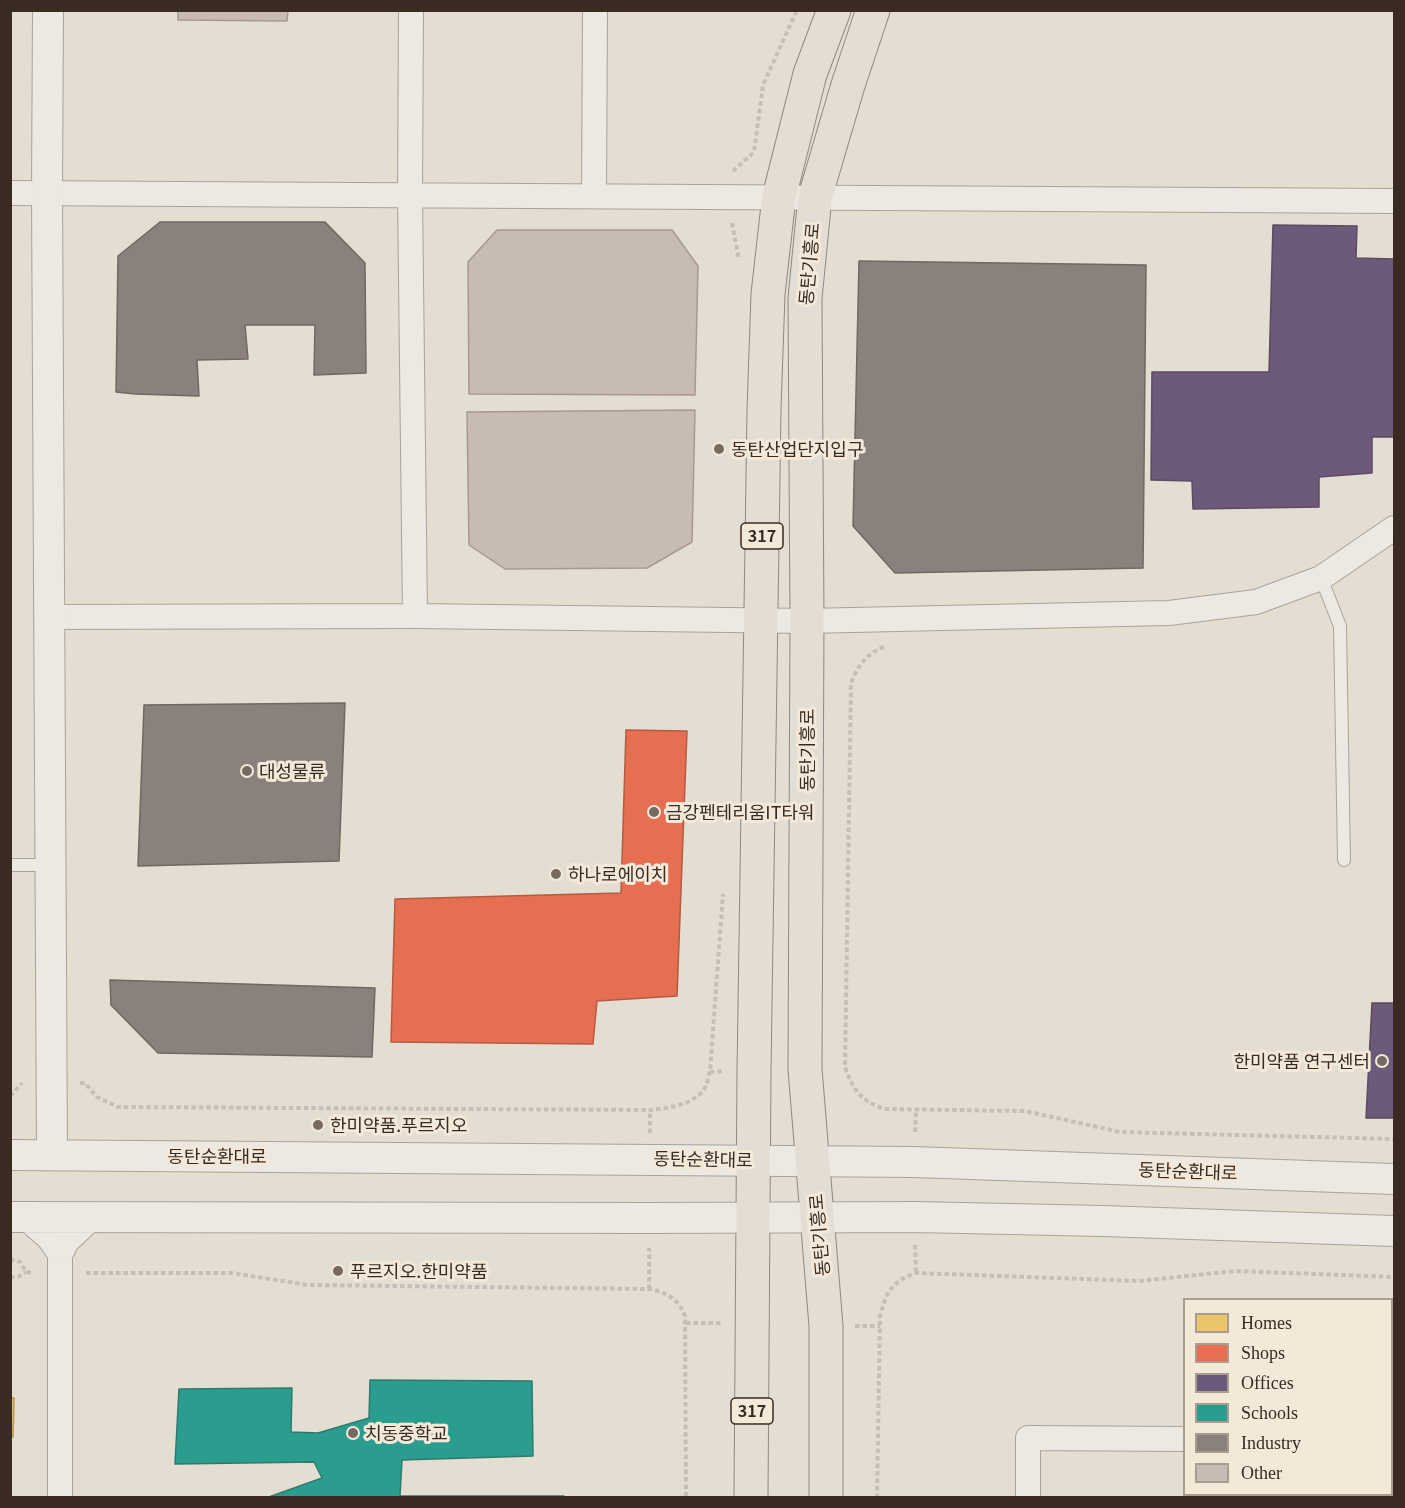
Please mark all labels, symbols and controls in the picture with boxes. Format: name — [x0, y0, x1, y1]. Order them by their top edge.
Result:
street label: 동탄기흥로 — [795, 222, 823, 306]
place label: 동탄산업단지입구 — [731, 438, 863, 460]
marker: 동탄산업단지입구 — [712, 442, 726, 456]
road number: 317 — [741, 523, 783, 549]
street label: 동탄기흥로 — [796, 709, 818, 791]
place label: 대성물류 — [259, 760, 325, 782]
marker: 대성물류 — [240, 764, 254, 778]
place label: 금강펜테리움IT타워 — [666, 801, 815, 823]
marker: 금강펜테리움IT타워 — [647, 805, 661, 819]
place label: 하나로에이치 — [568, 863, 667, 885]
marker: 하나로에이치 — [549, 867, 563, 881]
place label: 한미약품 연구센터 — [1233, 1050, 1370, 1072]
marker: 한미약품 연구센터 — [1375, 1054, 1389, 1068]
place label: 한미약품.푸르지오 — [330, 1114, 467, 1136]
marker: 한미약품.푸르지오 — [311, 1118, 325, 1132]
street label: 동탄순환대로 — [167, 1145, 267, 1167]
street label: 동탄순환대로 — [653, 1147, 753, 1171]
street label: 동탄순환대로 — [1138, 1158, 1238, 1184]
street label: 동탄기흥로 — [805, 1193, 833, 1277]
place label: 푸르지오.한미약품 — [350, 1260, 487, 1282]
marker: 푸르지오.한미약품 — [331, 1264, 345, 1278]
legend — [1183, 1298, 1393, 1496]
text: Homes — [1241, 1313, 1292, 1333]
text: Shops — [1241, 1343, 1285, 1363]
text: Offices — [1241, 1373, 1294, 1393]
road number: 317 — [731, 1398, 773, 1424]
text: Schools — [1241, 1403, 1298, 1423]
place label: 치동중학교 — [365, 1422, 448, 1444]
marker: 치동중학교 — [346, 1426, 360, 1440]
text: Industry — [1241, 1433, 1301, 1453]
text: Other — [1241, 1463, 1282, 1483]

